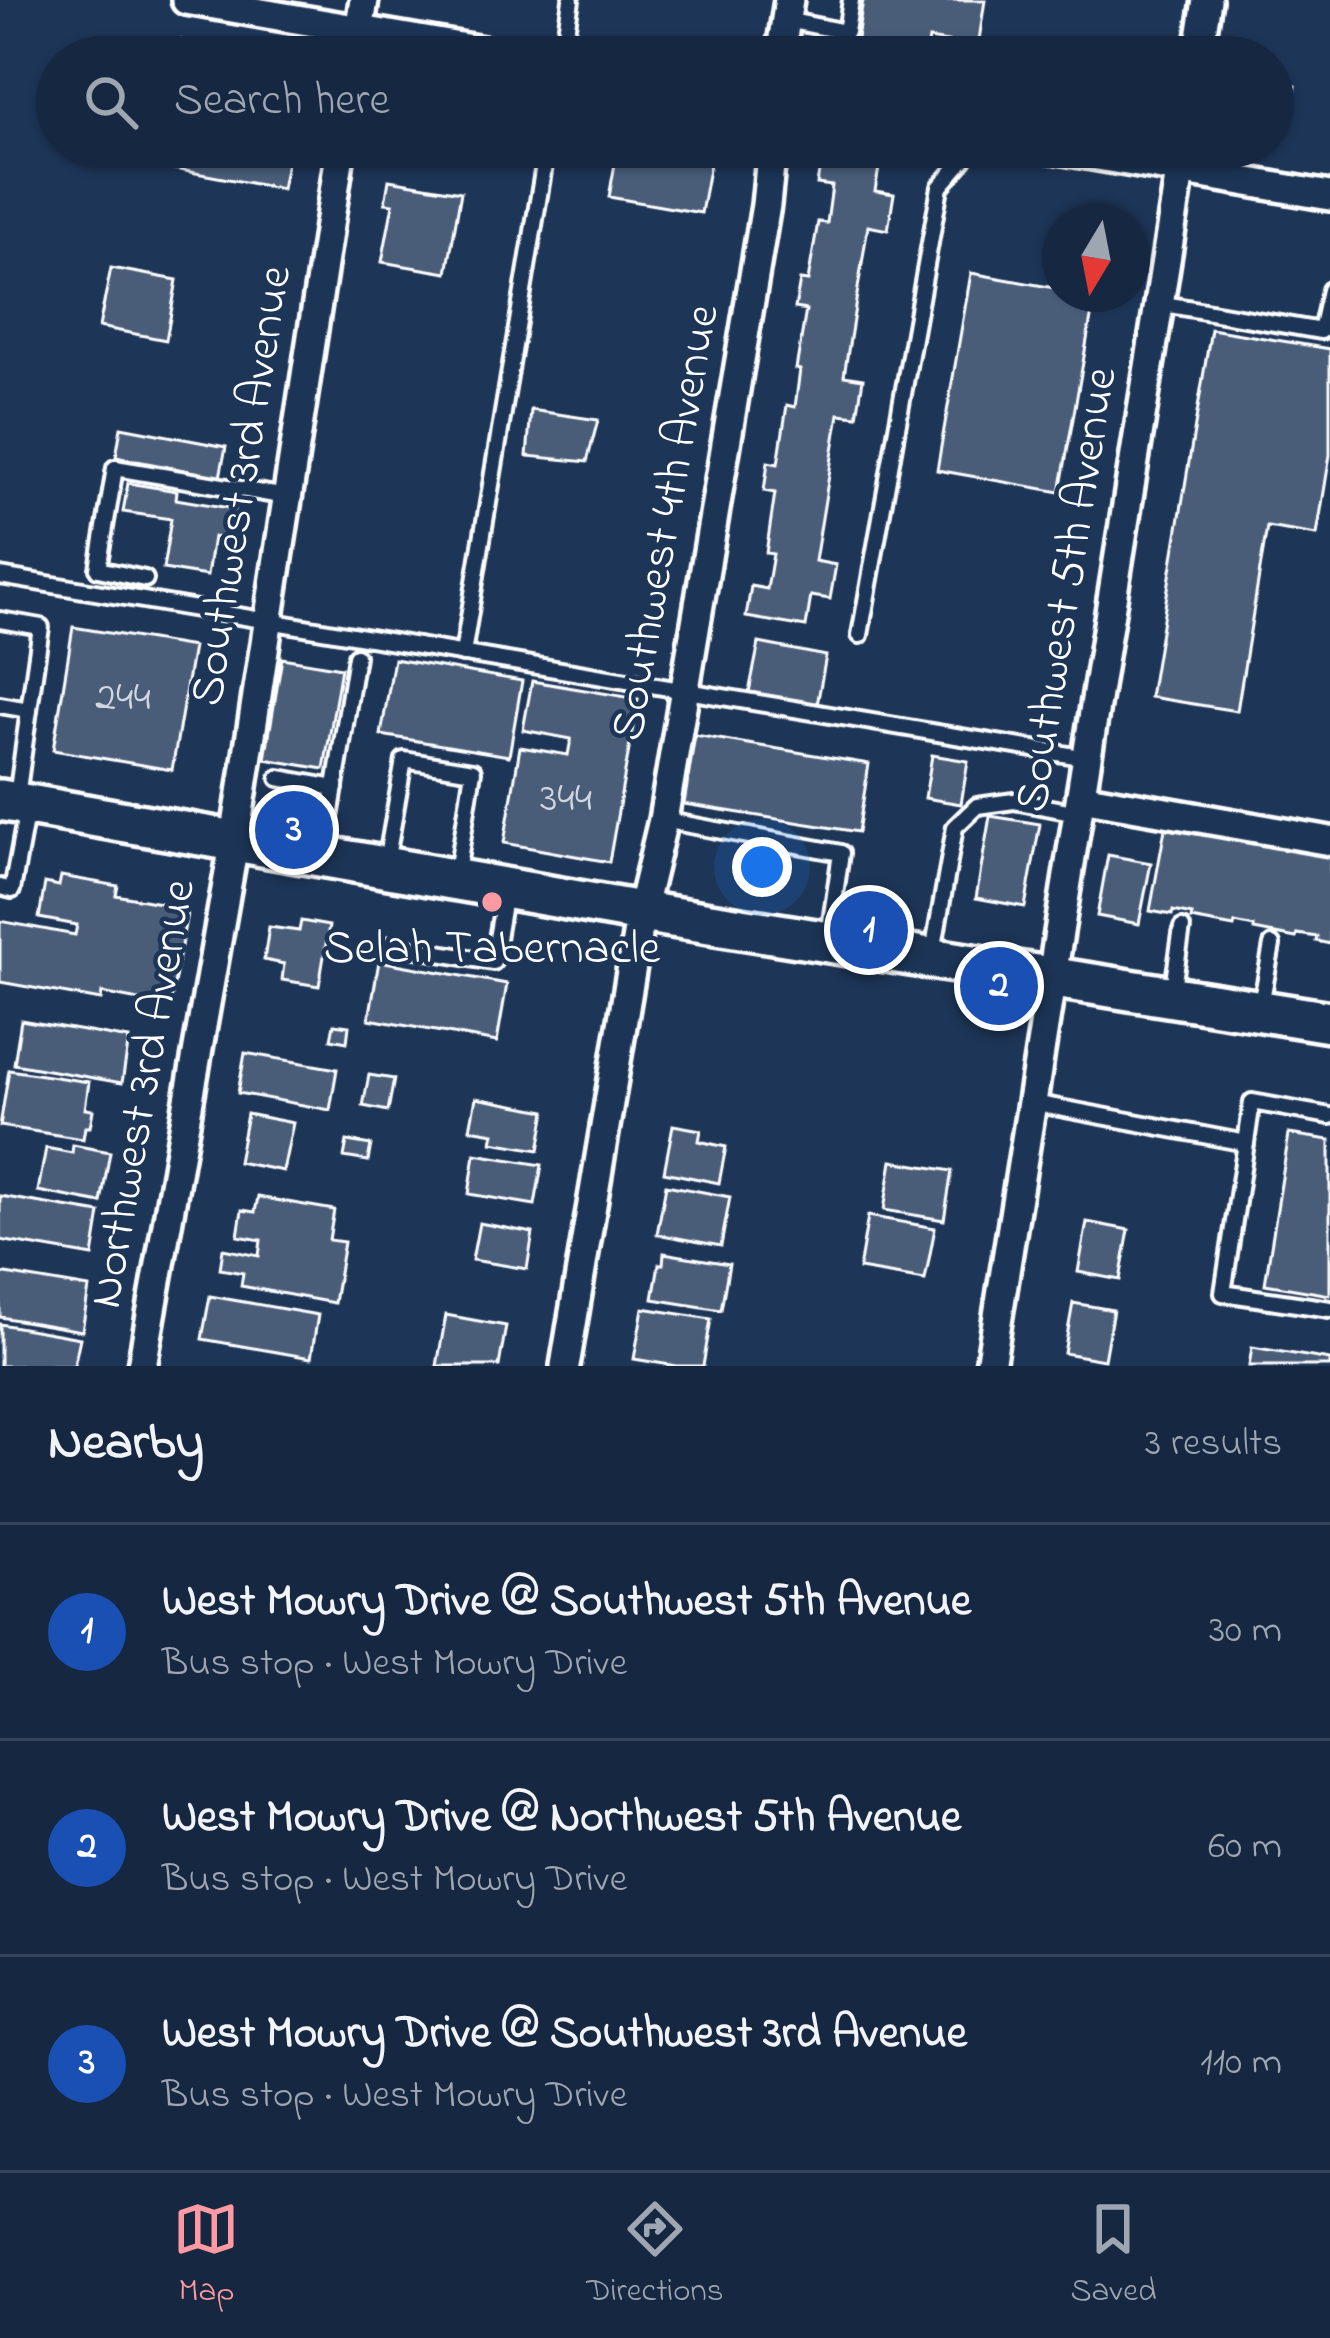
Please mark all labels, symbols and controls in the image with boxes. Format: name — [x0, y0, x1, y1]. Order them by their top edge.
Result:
search box — [36, 36, 1294, 168]
icon: search — [78, 69, 144, 135]
text: Search here — [174, 69, 390, 135]
north arrow — [1042, 204, 1150, 312]
street label: Southwest 3rd Avenue — [174, 260, 312, 711]
street label: Southwest 4th Avenue — [594, 299, 740, 747]
street label: Southwest 5th Avenue — [998, 362, 1138, 817]
house number: 244 — [95, 668, 151, 729]
house number: 344 — [540, 769, 592, 830]
pin: 3 — [255, 785, 333, 875]
your location — [732, 837, 792, 897]
street label: Northwest 3rd Avenue — [72, 874, 216, 1314]
pin: 1 — [830, 885, 908, 975]
marker: Selah Tabernacle — [479, 889, 505, 915]
place label: Selah Tabernacle — [324, 915, 661, 985]
pin: 2 — [960, 941, 1038, 1031]
text: Nearby — [48, 1407, 204, 1482]
text: 3 results — [1145, 1416, 1282, 1473]
text: West Mowry Drive @ Southwest 5th Avenue — [162, 1570, 971, 1636]
text: 1 — [81, 1603, 93, 1660]
text: 30 m — [1209, 1603, 1282, 1660]
text: Bus stop · West Mowry Drive — [162, 1636, 627, 1693]
text: West Mowry Drive @ Northwest 5th Avenue — [162, 1786, 961, 1852]
text: 2 — [77, 1819, 97, 1876]
text: 60 m — [1208, 1819, 1282, 1876]
text: Bus stop · West Mowry Drive — [162, 1852, 627, 1909]
text: West Mowry Drive @ Southwest 3rd Avenue — [162, 2002, 967, 2068]
text: 3 — [79, 2035, 95, 2092]
text: 110 m — [1200, 2035, 1282, 2092]
text: Bus stop · West Mowry Drive — [162, 2068, 627, 2125]
tab: Map — [173, 2196, 239, 2316]
tab: Directions — [586, 2196, 724, 2316]
tab: Saved — [1070, 2196, 1157, 2316]

